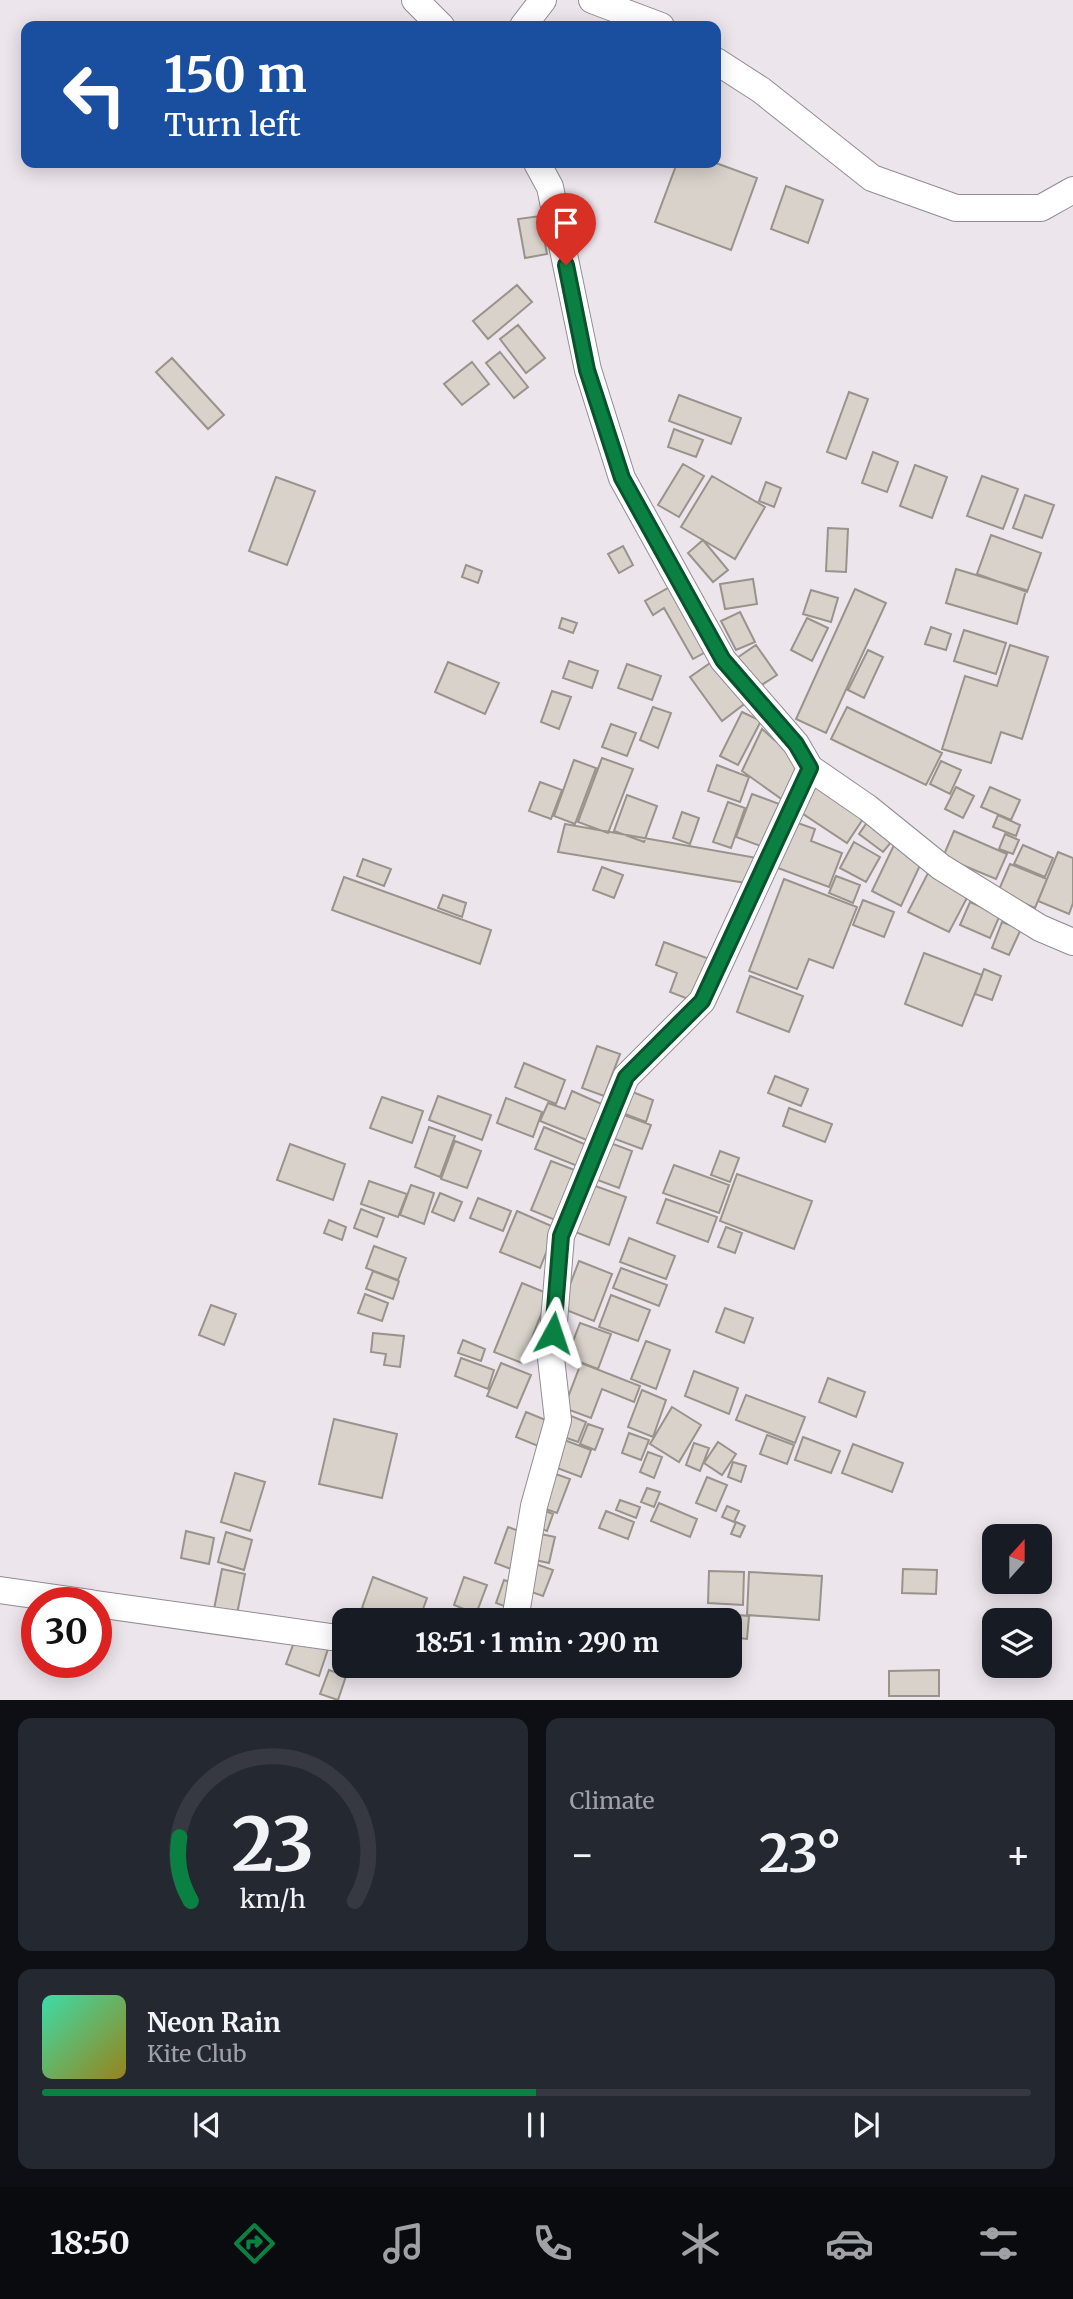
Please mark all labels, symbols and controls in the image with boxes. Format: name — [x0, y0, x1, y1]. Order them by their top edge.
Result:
text: 150 m — [164, 44, 307, 105]
icon: left — [49, 49, 140, 140]
text: Turn left — [164, 105, 301, 145]
pin — [536, 193, 596, 265]
icon: arrive — [547, 204, 585, 242]
position arrow — [516, 1296, 590, 1370]
north arrow — [982, 1524, 1052, 1594]
map controls — [982, 1524, 1052, 1678]
speed limit sign: 30 — [21, 1587, 112, 1678]
button: layers — [982, 1608, 1052, 1678]
text: 18:51 · 1 min · 290 m — [415, 1626, 659, 1659]
text: Climate — [570, 1786, 655, 1815]
text: 23 — [231, 1799, 314, 1891]
text: 23° — [759, 1821, 841, 1886]
text: − — [570, 1831, 595, 1878]
text: + — [1006, 1831, 1031, 1878]
text: km/h — [240, 1882, 306, 1914]
text: Neon Rain — [147, 2006, 281, 2039]
text: Kite Club — [147, 2039, 246, 2068]
icon: previous — [188, 2106, 226, 2144]
icon: pause — [517, 2106, 555, 2144]
icon: next — [847, 2106, 885, 2144]
icon: directions — [230, 2219, 279, 2268]
icon: music — [379, 2219, 428, 2268]
icon: phone — [528, 2219, 577, 2268]
icon: climate — [676, 2219, 725, 2268]
icon: car — [825, 2219, 874, 2268]
icon: filters — [974, 2219, 1023, 2268]
text: 18:50 — [50, 2223, 130, 2263]

